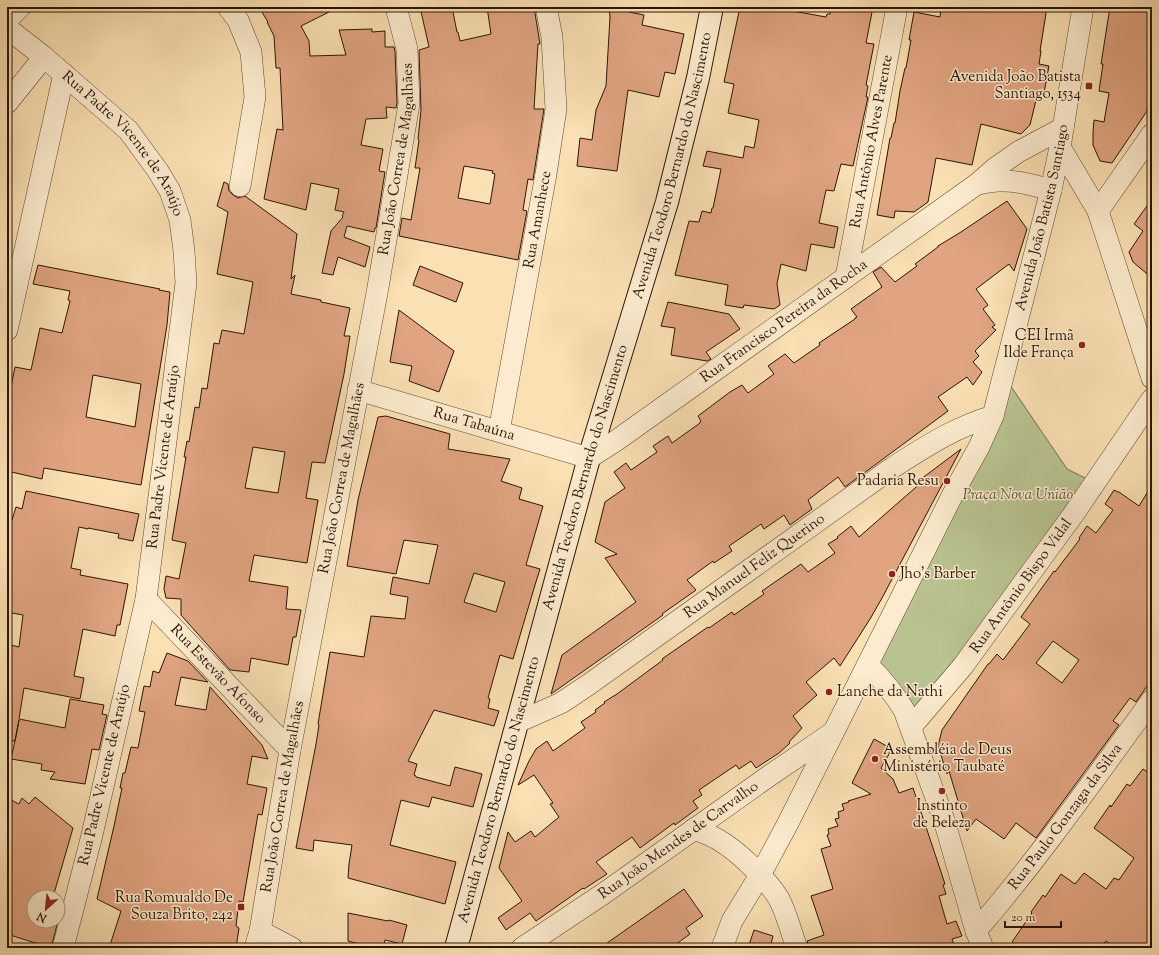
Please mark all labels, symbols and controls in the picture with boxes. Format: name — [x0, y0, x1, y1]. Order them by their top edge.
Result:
street label: Avenida Teodoro Bernardo do Nascimento — [627, 30, 717, 302]
street label: Rua Antônio Alves Parente — [845, 53, 898, 230]
street label: Rua João Correa de Magalhães — [373, 63, 420, 257]
street label: Rua Padre Vicente de Araújo — [57, 66, 188, 219]
place label: Avenida João Batista Santiago, 1534 — [949, 67, 1081, 105]
marker: Avenida João Batista Santiago, 1534 — [1084, 81, 1094, 91]
street label: Avenida João Batista Santiago — [1010, 123, 1074, 313]
street label: Rua Amanhece — [518, 169, 557, 270]
street label: Rua Francisco Pereira da Rocha — [696, 254, 872, 388]
place label: CEI Irmã Ilde França — [1003, 326, 1074, 364]
marker: CEI Irmã Ilde França — [1077, 340, 1087, 350]
street label: Avenida Teodoro Bernardo do Nascimento — [538, 342, 633, 613]
street label: Rua Padre Vicente de Araújo — [142, 364, 186, 550]
street label: Rua João Correa de Magalhães — [313, 381, 370, 575]
street label: Rua Tabaúna — [431, 402, 518, 446]
place label: Padaria Resu — [857, 471, 939, 492]
marker: Padaria Resu — [942, 476, 952, 486]
park label: Praça Nova União — [963, 485, 1074, 506]
street label: Rua Manuel Feliz Querino — [680, 509, 829, 624]
street label: Rua Antônio Bispo Vidal — [965, 514, 1077, 658]
place label: Jho's Barber — [899, 564, 976, 585]
marker: Jho's Barber — [887, 569, 897, 579]
street label: Rua Estevão Afonso — [165, 620, 270, 729]
street label: Avenida Teodoro Bernardo do Nascimento — [453, 654, 545, 925]
street label: Rua Padre Vicente de Araújo — [74, 682, 136, 868]
place label: Lanche da Nathi — [837, 682, 943, 703]
marker: Lanche da Nathi — [824, 687, 834, 697]
street label: Rua João Correa de Magalhães — [256, 699, 310, 894]
street label: Rua Paulo Gonzaga da Silva — [1004, 739, 1127, 895]
place label: Assembléia de Deus Ministério Taubaté — [883, 740, 1012, 778]
marker: Assembléia de Deus Ministério Taubaté — [870, 754, 880, 764]
street label: Rua João Mendes de Carvalho — [594, 776, 763, 905]
marker: Instinto de Beleza — [937, 786, 947, 796]
place label: Instinto de Beleza — [913, 796, 971, 834]
place label: Rua Romualdo De Souza Brito, 242 — [115, 888, 233, 926]
north arrow — [26, 889, 66, 929]
marker: Rua Romualdo De Souza Brito, 242 — [236, 902, 246, 912]
scale bar — [1005, 903, 1061, 929]
text: N — [34, 908, 50, 927]
text: 20 m — [1011, 909, 1036, 927]

